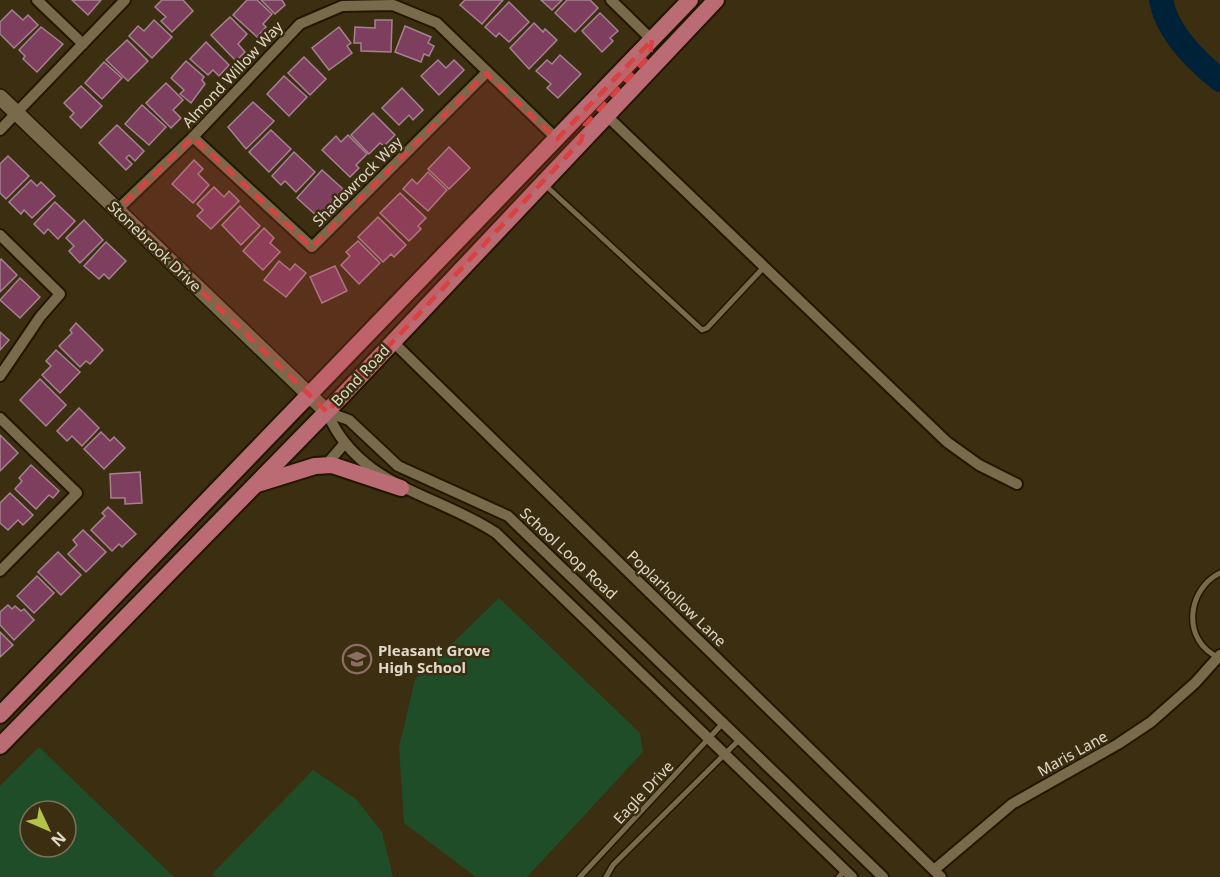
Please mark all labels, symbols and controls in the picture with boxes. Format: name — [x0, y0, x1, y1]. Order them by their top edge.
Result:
street label: Almond Willow Way — [177, 16, 287, 132]
street label: Shadowrock Way — [308, 131, 407, 230]
street label: Stonebrook Drive — [104, 196, 206, 296]
street label: Bond Road — [326, 340, 394, 410]
street label: School Loop Road — [516, 503, 622, 603]
street label: Poplarhollow Lane — [623, 546, 731, 650]
place label: Pleasant Grove High School — [378, 640, 490, 677]
school or university icon: Pleasant Grove High School — [341, 643, 373, 675]
street label: Maris Lane — [1033, 726, 1111, 780]
street label: Eagle Drive — [609, 756, 677, 828]
north arrow — [18, 799, 78, 859]
text: N — [46, 827, 71, 852]

